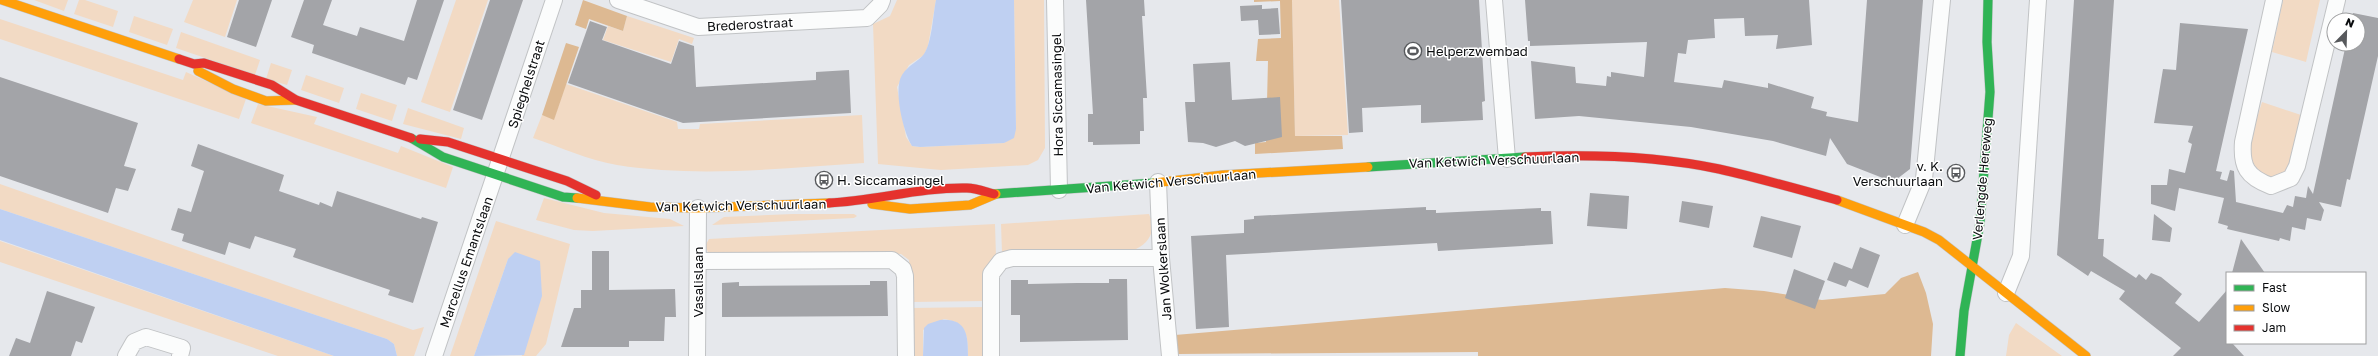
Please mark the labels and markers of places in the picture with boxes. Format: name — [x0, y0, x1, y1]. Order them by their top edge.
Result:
sports icon: Helperzwembad — [1403, 41, 1423, 61]
place label: Helperzwembad — [1426, 43, 1528, 59]
place label: v. K. Verschuurlaan — [1853, 158, 1943, 189]
bus stop icon: v. K. Verschuurlaan — [1946, 163, 1966, 183]
bus stop icon: H. Siccamasingel — [814, 170, 834, 190]
place label: H. Siccamasingel — [837, 172, 944, 188]

